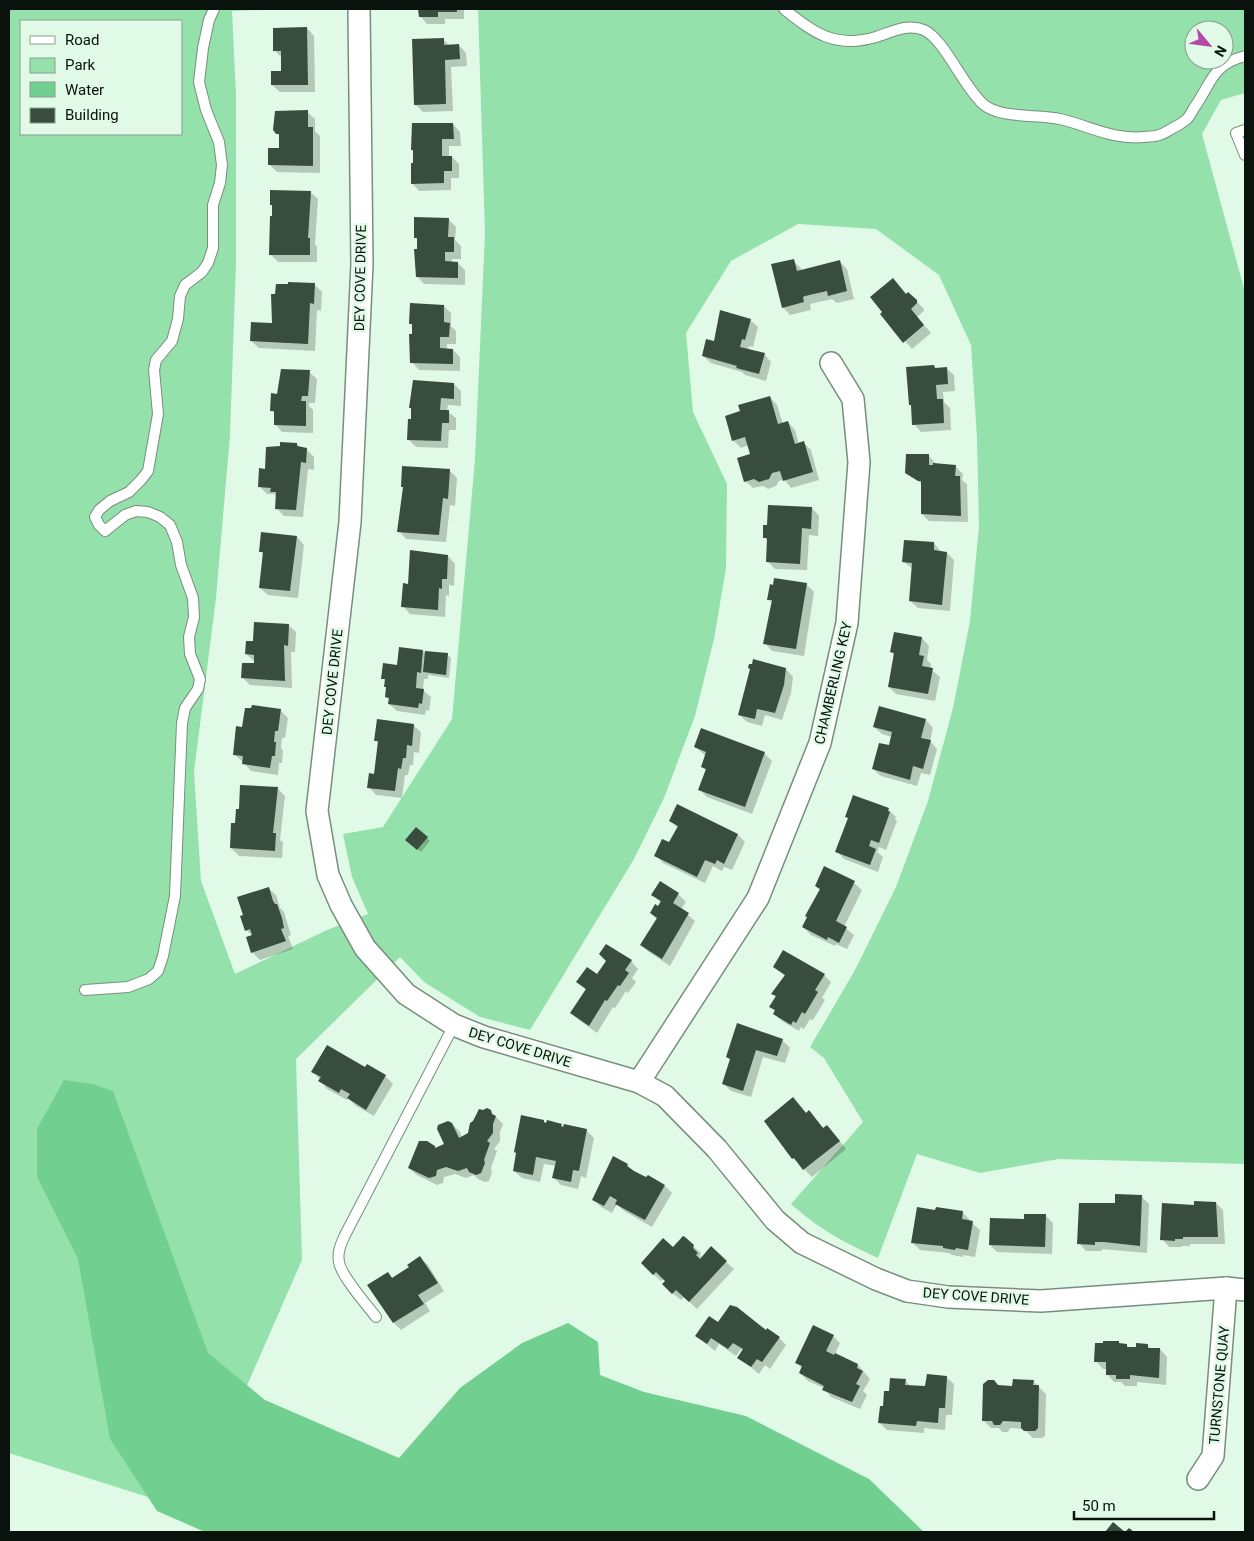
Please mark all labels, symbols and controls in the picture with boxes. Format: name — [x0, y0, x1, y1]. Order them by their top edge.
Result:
legend — [20, 20, 182, 135]
north arrow — [1184, 20, 1234, 70]
text: Road — [65, 31, 99, 49]
text: N — [1211, 43, 1230, 60]
text: Park — [65, 56, 96, 74]
text: Water — [65, 81, 104, 99]
text: Building — [65, 106, 119, 124]
street label: DEY COVE DRIVE — [351, 225, 369, 331]
street label: CHAMBERLING KEY — [811, 620, 855, 746]
street label: DEY COVE DRIVE — [318, 628, 346, 736]
street label: DEY COVE DRIVE — [467, 1024, 573, 1070]
street label: DEY COVE DRIVE — [922, 1284, 1030, 1308]
street label: TURNSTONE QUAY — [1206, 1324, 1232, 1445]
scale bar — [1074, 1488, 1214, 1520]
text: 50 m — [1082, 1497, 1116, 1515]

